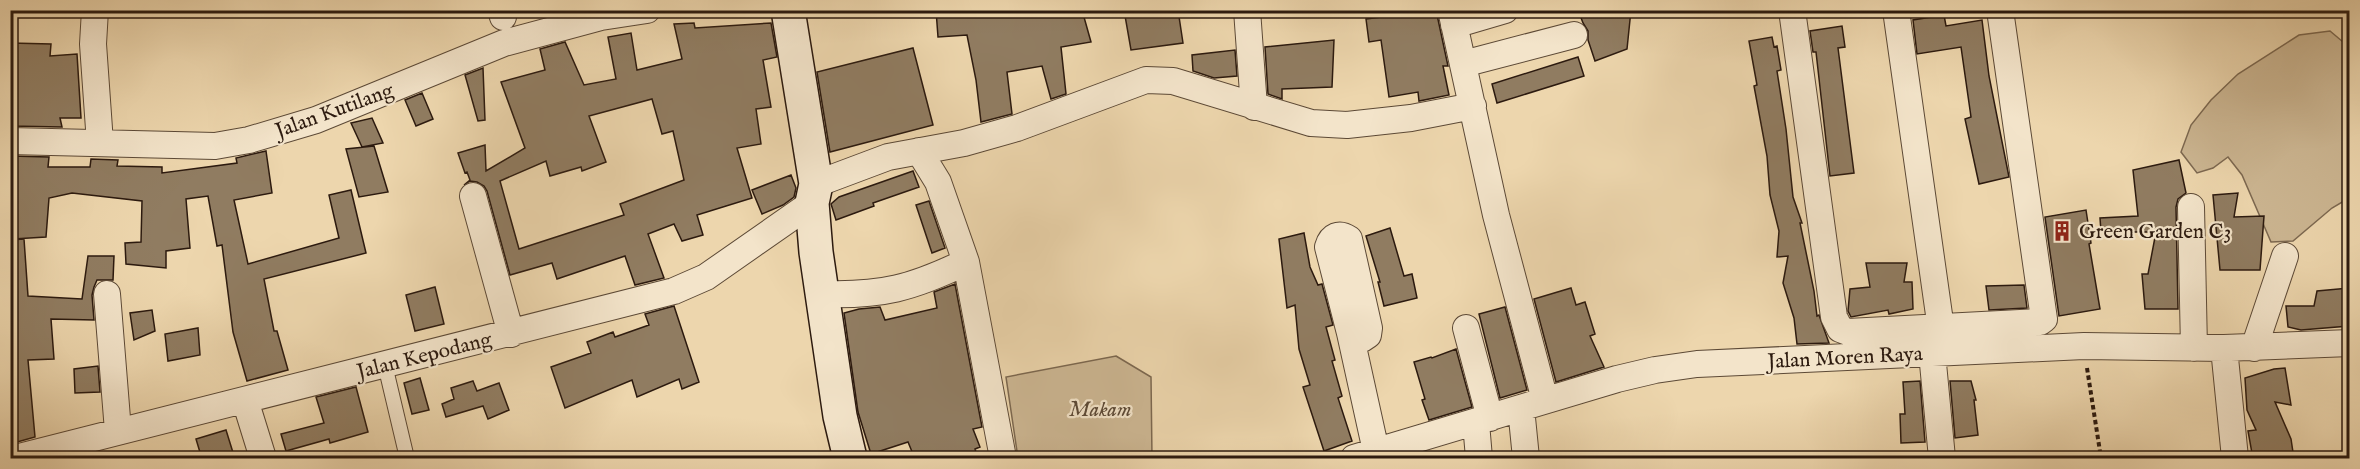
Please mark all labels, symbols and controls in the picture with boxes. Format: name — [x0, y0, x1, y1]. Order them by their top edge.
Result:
street label: Jalan Kutilang — [270, 77, 398, 146]
building icon: Green Garden C3 — [2050, 219, 2074, 243]
place label: Green Garden C3 — [2079, 219, 2231, 246]
street label: Jalan Kepodang — [352, 327, 495, 387]
street label: Jalan Moren Raya — [1765, 341, 1924, 376]
park label: Makam — [1069, 397, 1131, 424]

